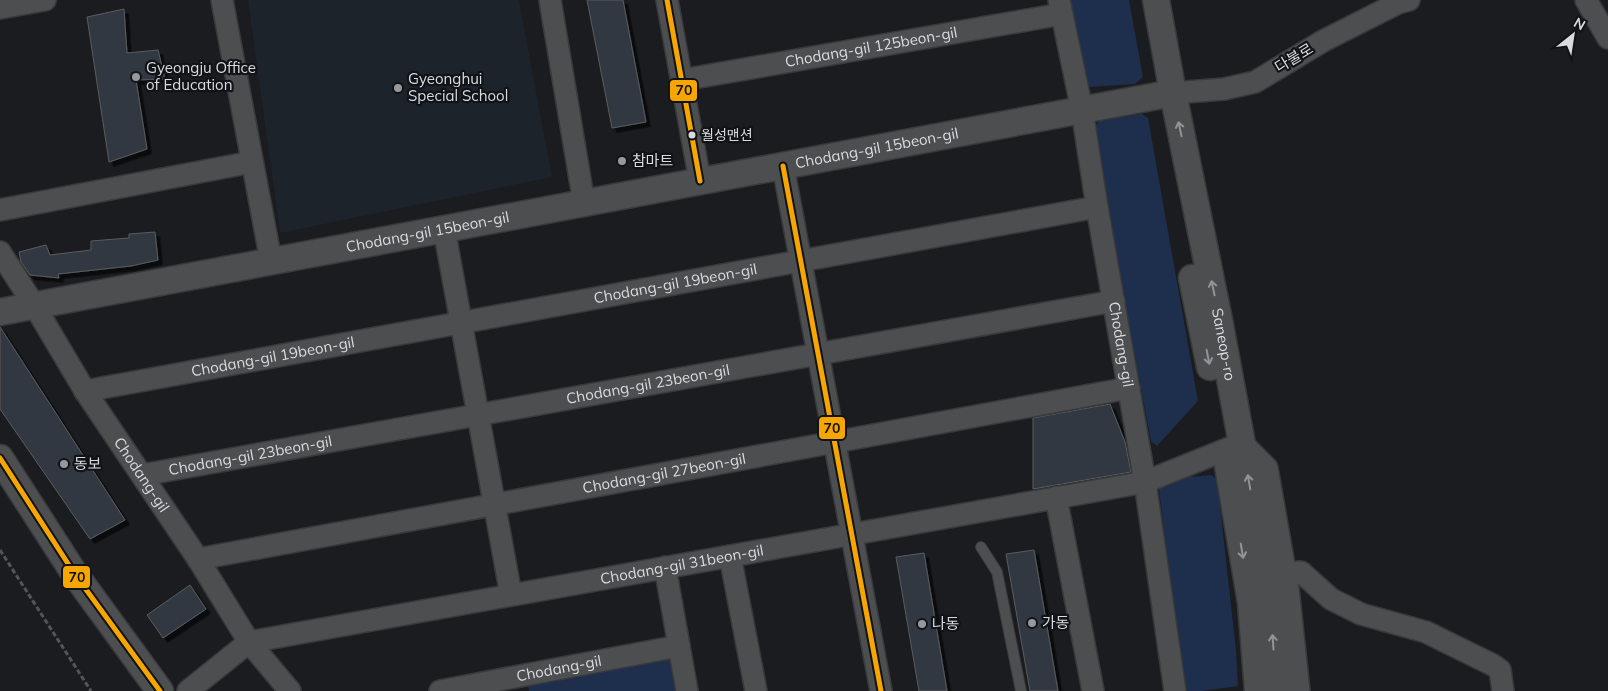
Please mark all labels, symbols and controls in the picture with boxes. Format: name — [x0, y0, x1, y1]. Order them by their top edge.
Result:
north arrow — [1548, 10, 1598, 60]
text: N — [1570, 13, 1589, 34]
street label: Chodang-gil 125beon-gil — [783, 22, 959, 71]
street label: 다불로 — [1271, 39, 1316, 76]
place label: Gyeongju Office of Education — [146, 58, 256, 94]
place label: Gyeonghui Special School — [408, 69, 508, 105]
marker: Gyeongju Office of Education — [130, 71, 142, 83]
line badge: 70 — [669, 79, 698, 102]
text: 70 — [676, 81, 692, 99]
marker: Gyeonghui Special School — [392, 82, 404, 94]
one-way arrow — [1175, 121, 1184, 137]
street label: Chodang-gil 15beon-gil — [794, 123, 960, 172]
place label: 월성맨션 — [701, 126, 753, 144]
marker: 월성맨션 — [687, 130, 697, 140]
place label: 참마트 — [632, 151, 674, 170]
marker: 참마트 — [616, 155, 628, 167]
street label: Chodang-gil 15beon-gil — [344, 207, 511, 256]
street label: Chodang-gil 19beon-gil — [592, 259, 758, 307]
one-way arrow — [1207, 280, 1217, 296]
street label: Chodang-gil — [1105, 300, 1138, 388]
street label: Saneop-ro — [1208, 306, 1240, 382]
street label: Chodang-gil 19beon-gil — [190, 332, 356, 381]
one-way arrow — [1203, 349, 1213, 365]
street label: Chodang-gil 23beon-gil — [565, 360, 731, 408]
line badge: 70 — [818, 416, 846, 440]
text: 70 — [824, 419, 840, 437]
street label: Chodang-gil 23beon-gil — [167, 431, 333, 479]
street label: Chodang-gil — [110, 433, 174, 516]
street label: Chodang-gil 27beon-gil — [581, 449, 747, 497]
place label: 동보 — [74, 454, 102, 473]
marker: 동보 — [58, 458, 70, 470]
one-way arrow — [1244, 474, 1253, 490]
street label: Chodang-gil 31beon-gil — [599, 540, 765, 588]
one-way arrow — [1238, 543, 1248, 559]
line badge: 70 — [62, 565, 91, 589]
text: 70 — [69, 568, 85, 586]
place label: 가동 — [1042, 613, 1070, 632]
place label: 나동 — [932, 614, 960, 633]
marker: 가동 — [1026, 617, 1038, 629]
marker: 나동 — [916, 618, 928, 630]
one-way arrow — [1269, 635, 1278, 651]
street label: Chodang-gil — [515, 651, 603, 685]

